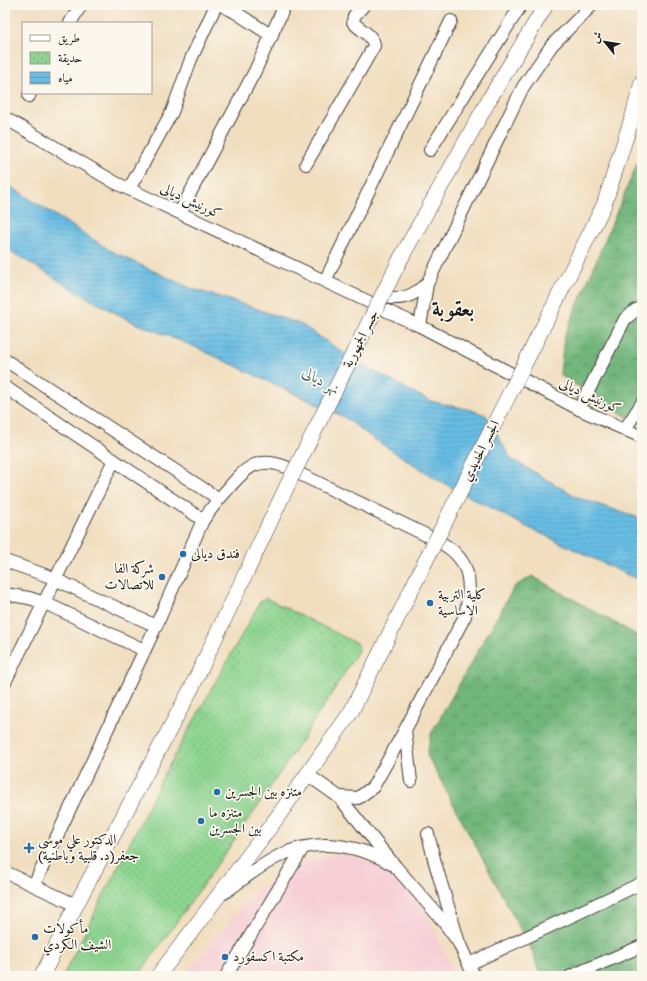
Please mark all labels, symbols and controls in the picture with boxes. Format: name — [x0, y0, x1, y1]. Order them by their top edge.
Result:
legend — [22, 22, 152, 94]
north arrow — [585, 22, 625, 62]
text: ش — [588, 29, 606, 46]
text: طريق — [58, 31, 80, 46]
text: حديقة — [58, 51, 82, 66]
text: مياه — [58, 71, 73, 86]
street label: كورنيش ديالى — [157, 179, 225, 223]
district label: بعقوبة — [432, 296, 474, 323]
street label: جسر الجمهورية — [339, 307, 383, 371]
water label: نهر ديالى — [299, 363, 343, 399]
street label: كورنيش ديالى — [556, 374, 624, 418]
street label: الجسر الحديدي — [458, 417, 506, 485]
place label: فندق ديالى — [191, 545, 240, 563]
marker: فندق ديالى — [178, 549, 188, 559]
place label: شركة الفا للاتصالات — [105, 560, 154, 594]
marker: شركة الفا للاتصالات — [157, 572, 167, 582]
place label: كلية التربية الاساسية — [438, 586, 486, 620]
marker: كلية التربية الاساسية — [425, 598, 435, 608]
place label: متنزه بين الجسرين — [225, 783, 302, 801]
marker: متنزه بين الجسرين — [212, 787, 222, 797]
place label: متنزه ما بين الجسرين — [209, 804, 262, 838]
marker: متنزه ما بين الجسرين — [196, 816, 206, 826]
place label: الدكتور علي موسى جعفر(د. قلبية وباطنية) — [38, 831, 139, 865]
marker: الدكتور علي موسى جعفر(د. قلبية وباطنية) — [23, 842, 35, 854]
place label: مأكولات الشيف الكردي — [43, 918, 111, 956]
marker: مأكولات الشيف الكردي — [30, 932, 40, 942]
place label: مكتبة اكسفورد — [233, 948, 304, 966]
marker: مكتبة اكسفورد — [220, 952, 230, 962]

